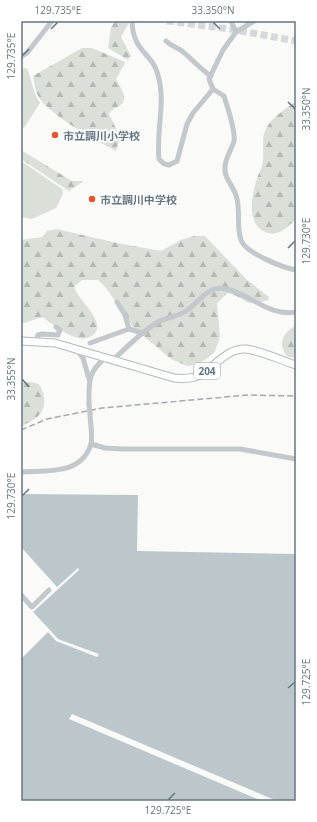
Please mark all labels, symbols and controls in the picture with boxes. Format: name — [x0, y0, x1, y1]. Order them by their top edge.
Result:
text: 129.735°E — [35, 3, 81, 17]
text: 33.350°N — [191, 3, 235, 17]
text: 129.735°E — [4, 33, 18, 79]
text: 33.350°N — [299, 87, 313, 131]
place label: 市立調川小学校 — [63, 128, 140, 143]
marker: 市立調川小学校 — [50, 130, 60, 140]
place label: 市立調川中学校 — [100, 192, 177, 207]
marker: 市立調川中学校 — [87, 194, 97, 204]
text: 129.730°E — [299, 218, 313, 264]
text: 33.355°N — [4, 357, 18, 401]
road number: 204 — [194, 363, 220, 379]
text: 129.730°E — [4, 473, 18, 519]
text: 129.725°E — [299, 659, 313, 705]
text: 129.725°E — [145, 803, 191, 817]

